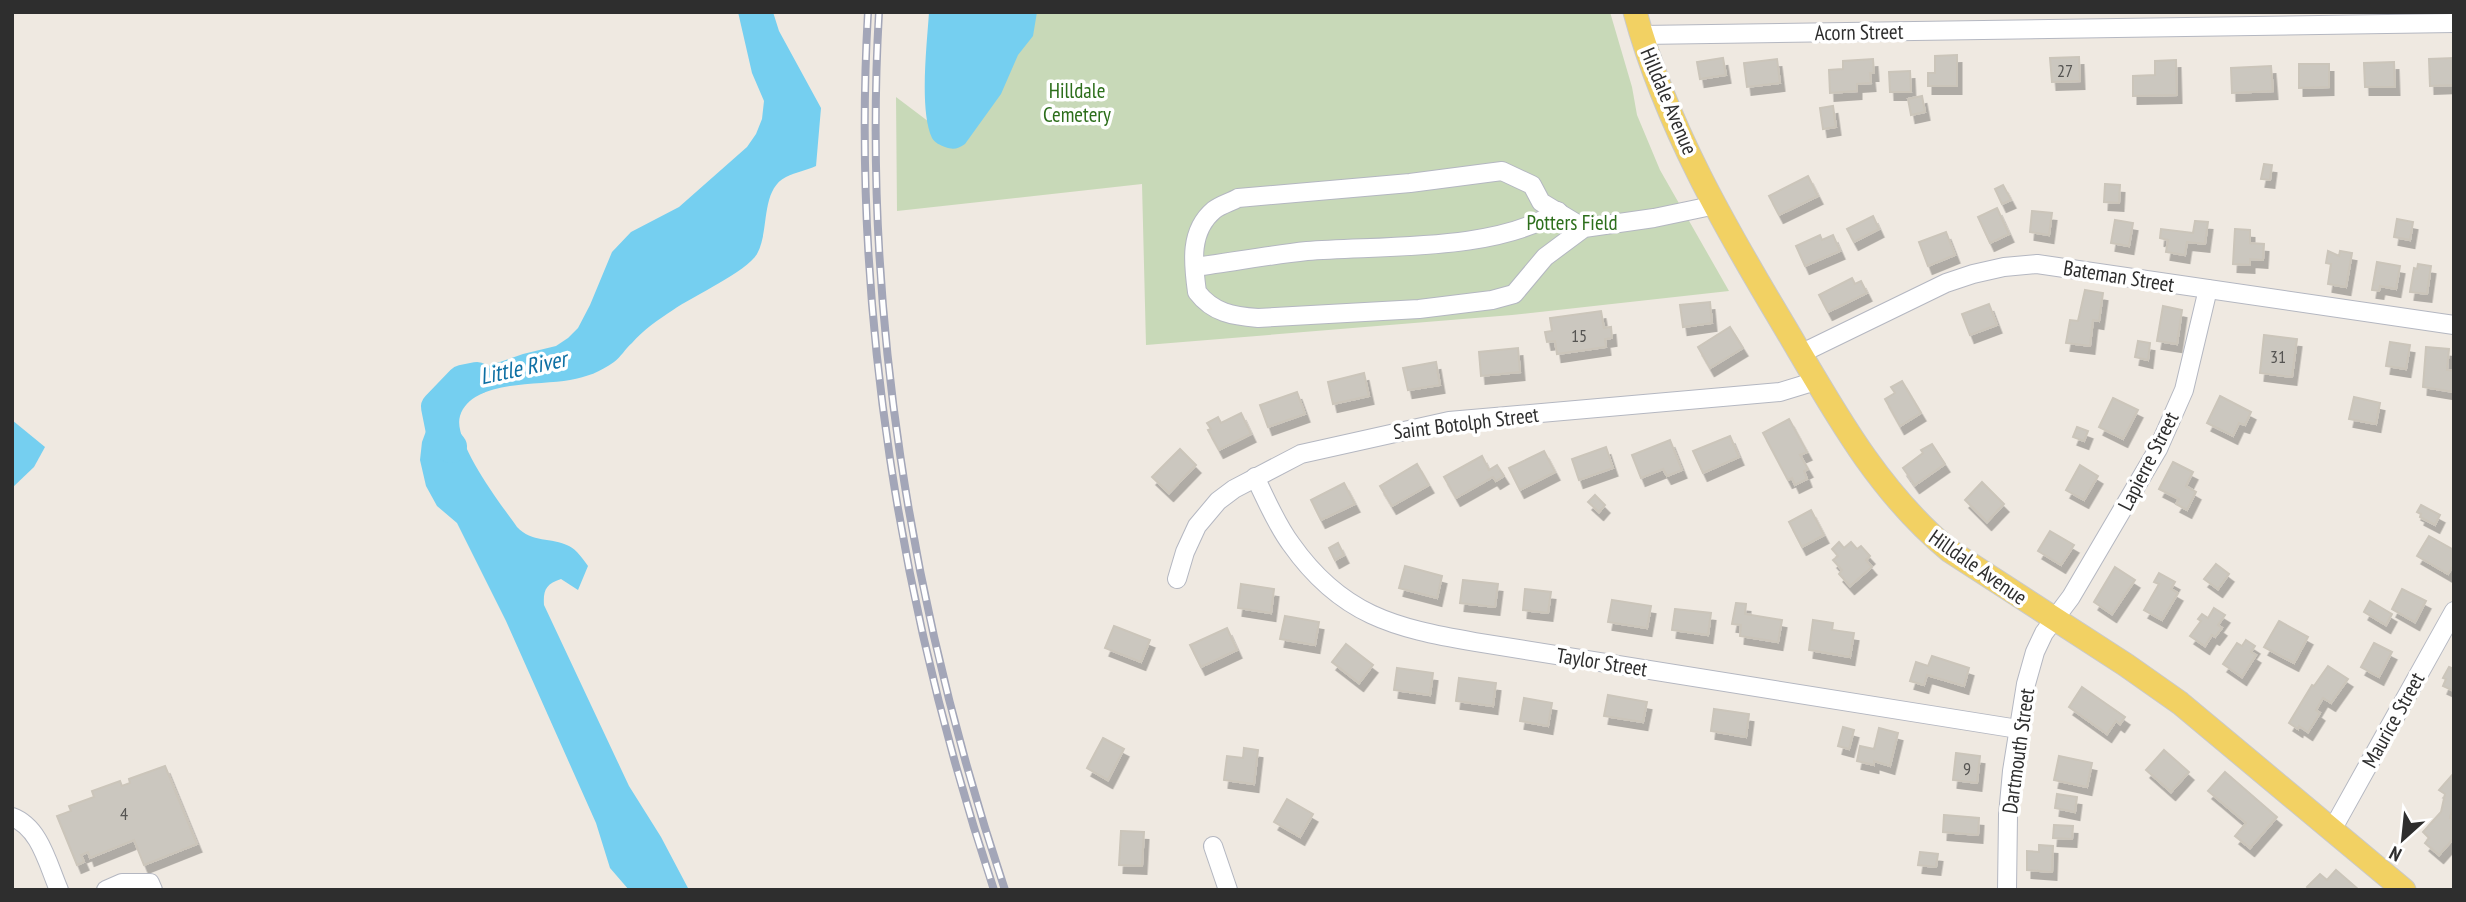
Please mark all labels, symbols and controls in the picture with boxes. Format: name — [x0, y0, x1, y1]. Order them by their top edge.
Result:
street label: Acorn Street — [1814, 18, 1904, 46]
street label: Hilldale Avenue — [1634, 43, 1704, 159]
house number: 27 — [2057, 59, 2073, 82]
park label: Hilldale Cemetery — [1043, 77, 1111, 128]
park label: Potters Field — [1526, 209, 1618, 236]
street label: Bateman Street — [2062, 254, 2177, 298]
house number: 15 — [1571, 324, 1587, 347]
water label: Little River — [477, 343, 573, 390]
house number: 31 — [2270, 345, 2286, 368]
street label: Saint Botolph Street — [1392, 401, 1540, 445]
street label: Lapierre Street — [2112, 407, 2184, 515]
street label: Hilldale Avenue — [1924, 523, 2032, 611]
street label: Taylor Street — [1555, 642, 1650, 683]
street label: Maurice Street — [2356, 667, 2430, 772]
street label: Dartmouth Street — [1996, 686, 2040, 815]
house number: 9 — [1963, 757, 1971, 780]
house number: 4 — [120, 802, 128, 825]
north arrow — [2368, 804, 2438, 874]
text: N — [2385, 841, 2405, 867]

